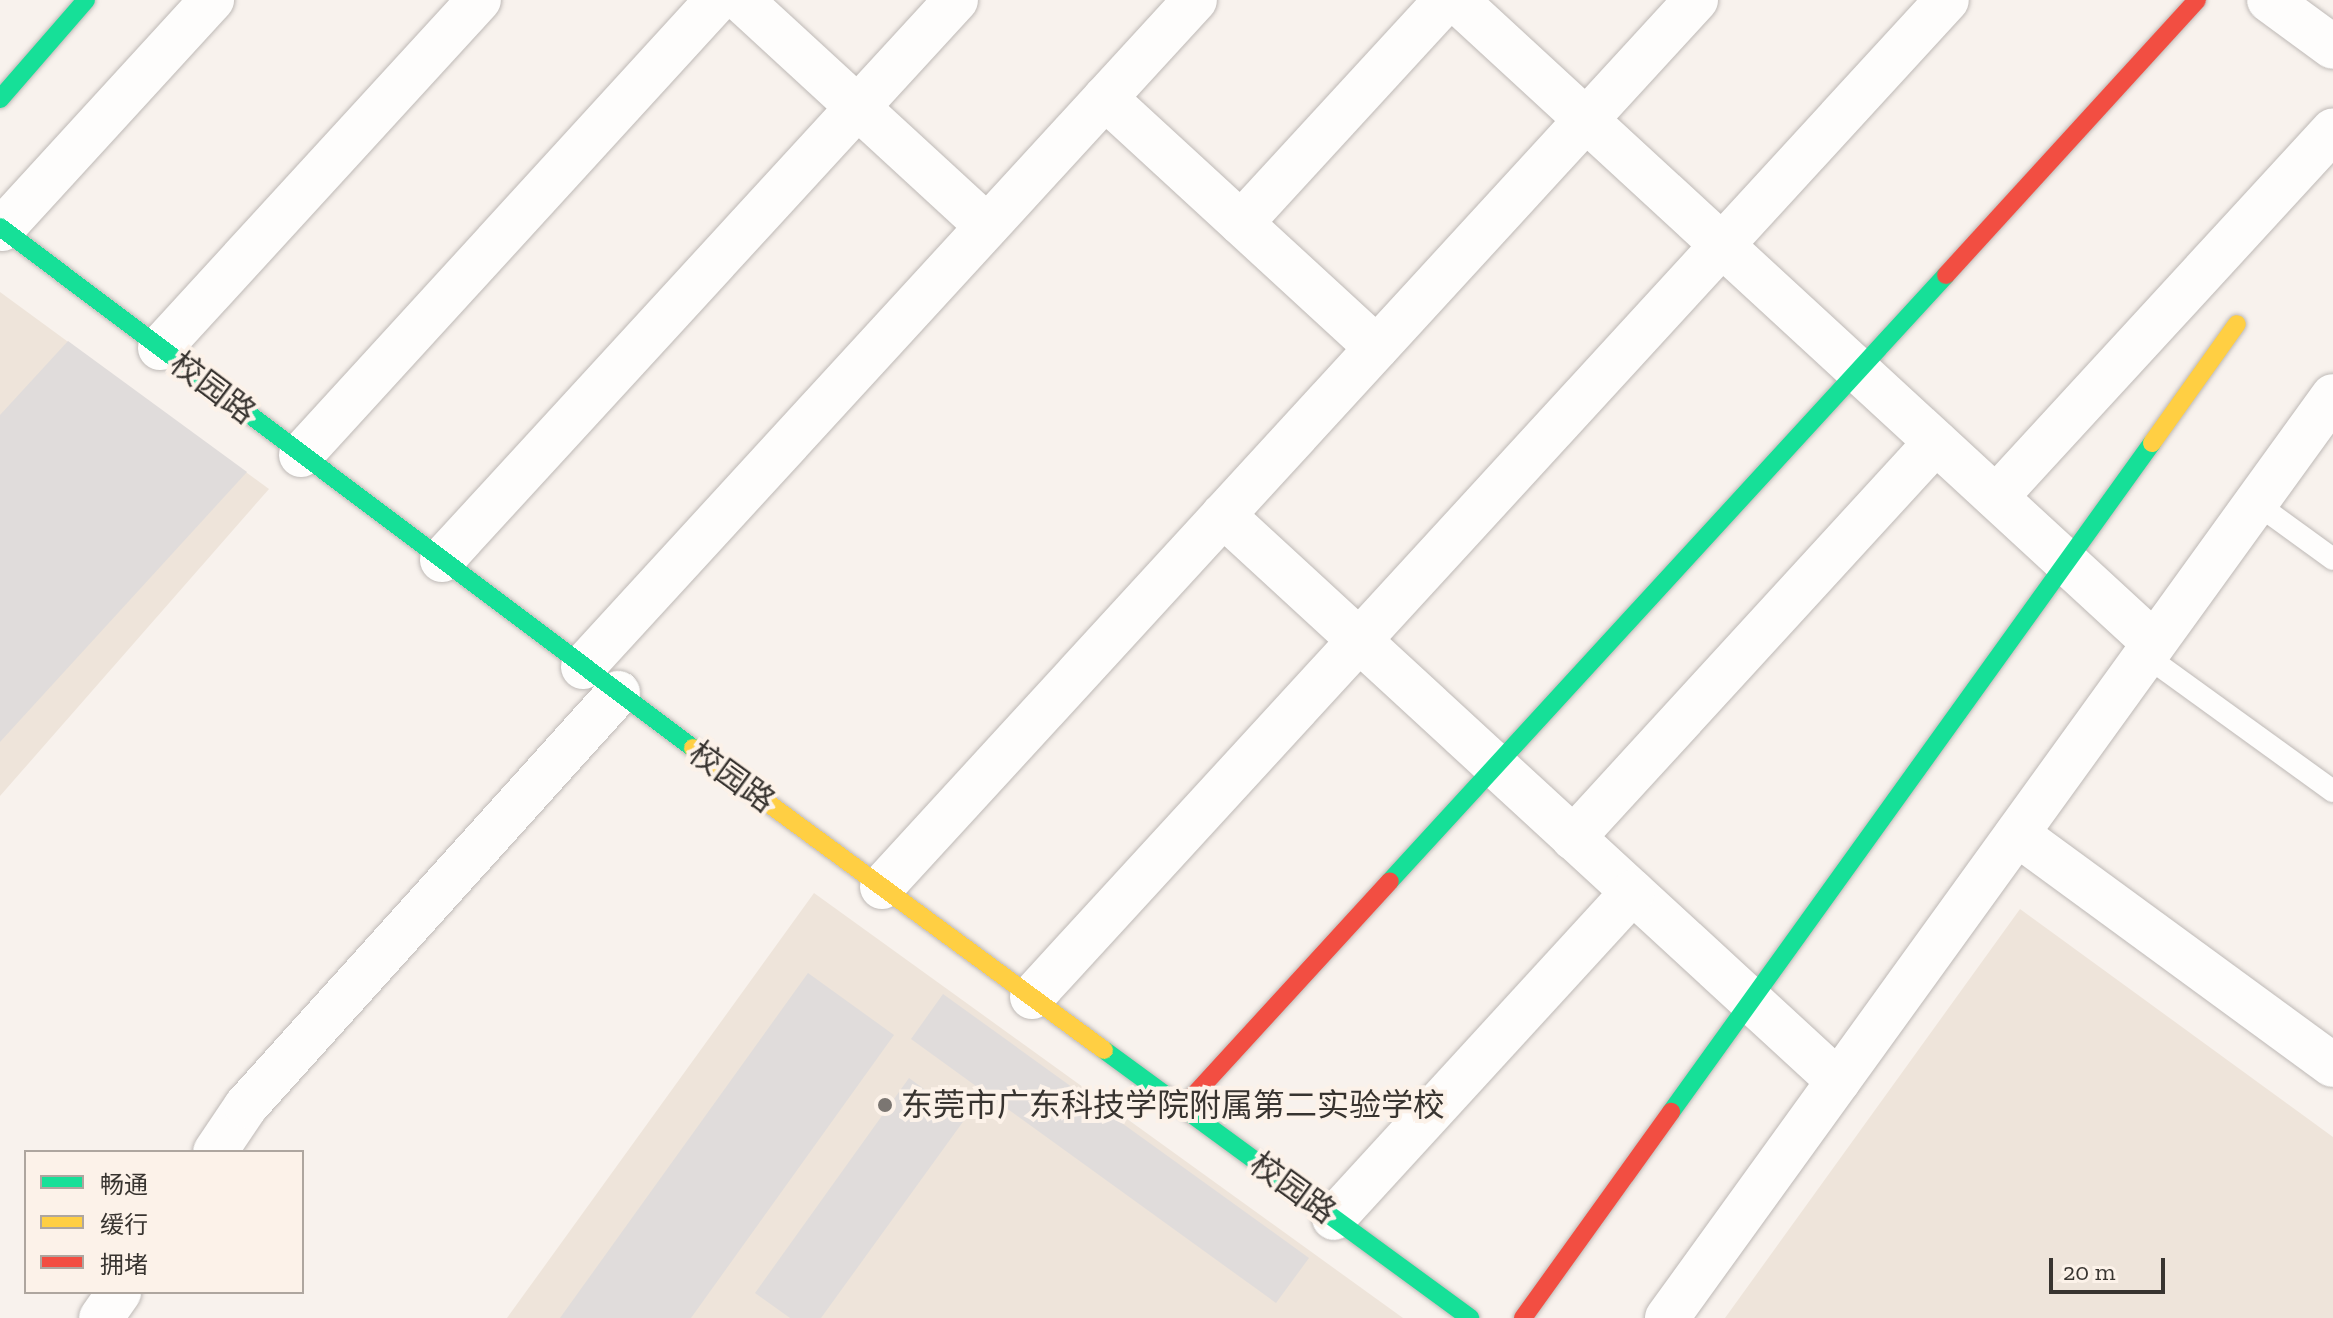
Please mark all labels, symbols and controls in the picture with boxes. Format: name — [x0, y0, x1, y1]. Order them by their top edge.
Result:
street label: 校园路 — [163, 344, 263, 432]
street label: 校园路 — [682, 733, 782, 821]
place label: 东莞市广东科技学院附属第二实验学校 — [901, 1086, 1445, 1124]
marker: 东莞市广东科技学院附属第二实验学校 — [876, 1096, 894, 1114]
street label: 校园路 — [1243, 1144, 1343, 1232]
legend — [24, 1150, 304, 1294]
text: 畅通 — [100, 1170, 148, 1199]
text: 缓行 — [100, 1210, 148, 1239]
scale bar — [2053, 1242, 2169, 1292]
text: 拥堵 — [100, 1250, 148, 1279]
text: 20 m — [2063, 1257, 2115, 1286]

